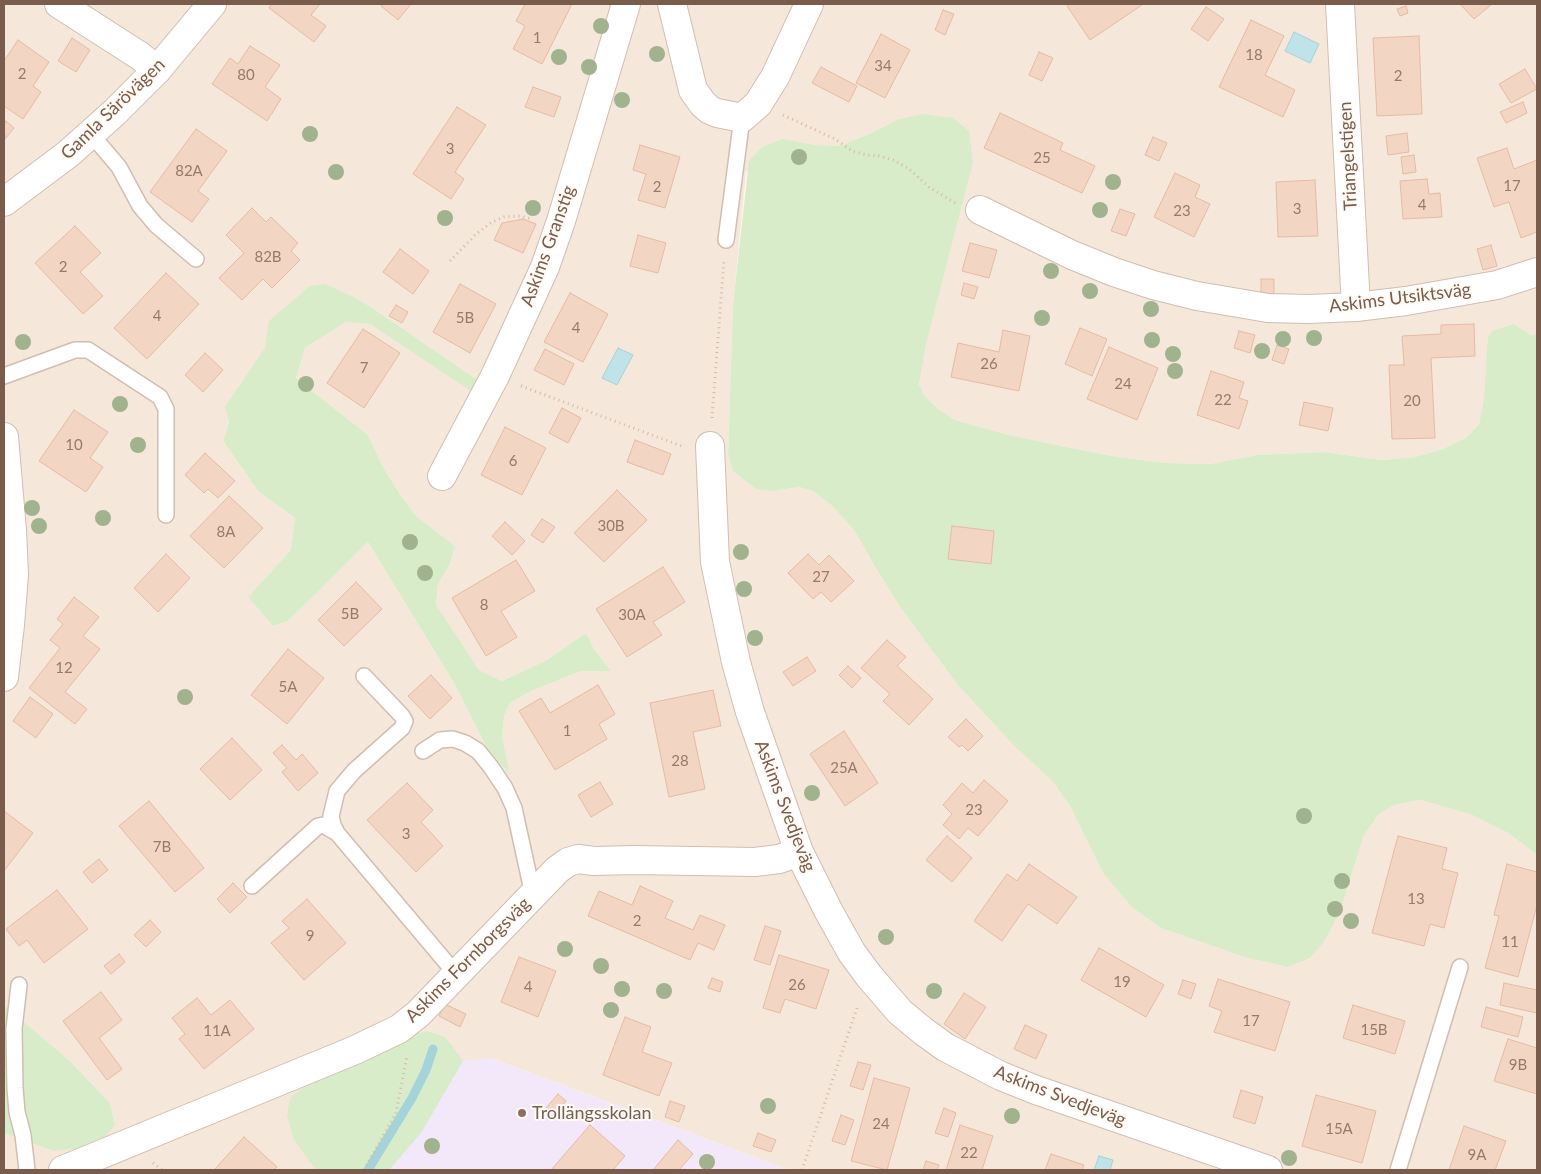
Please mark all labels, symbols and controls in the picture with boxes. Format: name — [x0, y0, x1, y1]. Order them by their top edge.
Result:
house number: 1 — [533, 29, 541, 47]
house number: 18 — [1245, 46, 1263, 64]
street label: Gamla Särövägen — [57, 54, 169, 164]
house number: 34 — [874, 57, 892, 75]
house number: 2 — [18, 65, 26, 83]
house number: 80 — [237, 66, 255, 84]
house number: 2 — [1394, 67, 1402, 85]
street label: Triangelstigen — [1334, 101, 1362, 211]
house number: 3 — [446, 140, 454, 158]
house number: 25 — [1033, 149, 1051, 167]
house number: 82A — [175, 162, 203, 180]
house number: 17 — [1503, 177, 1521, 195]
house number: 2 — [653, 178, 661, 196]
street label: Askims Granstig — [516, 182, 580, 310]
house number: 4 — [1418, 196, 1426, 214]
house number: 3 — [1293, 200, 1301, 218]
house number: 23 — [1173, 202, 1191, 220]
house number: 82B — [254, 248, 282, 266]
house number: 2 — [59, 258, 67, 276]
street label: Askims Utsiktsväg — [1328, 279, 1472, 317]
house number: 4 — [153, 307, 161, 325]
house number: 5B — [456, 309, 474, 327]
house number: 4 — [572, 319, 580, 337]
house number: 26 — [980, 355, 998, 373]
house number: 7 — [360, 359, 368, 377]
house number: 24 — [1114, 375, 1132, 393]
house number: 22 — [1214, 391, 1232, 409]
house number: 20 — [1403, 392, 1421, 410]
house number: 10 — [65, 436, 83, 454]
house number: 6 — [509, 452, 517, 470]
house number: 30B — [597, 517, 625, 535]
house number: 8A — [217, 523, 235, 541]
house number: 27 — [812, 568, 830, 586]
house number: 8 — [480, 596, 488, 614]
house number: 5B — [341, 605, 359, 623]
house number: 30A — [618, 606, 646, 624]
house number: 12 — [55, 659, 73, 677]
house number: 5A — [279, 678, 297, 696]
house number: 1 — [563, 722, 571, 740]
street label: Askims Svedjeväg — [750, 737, 820, 875]
house number: 28 — [671, 752, 689, 770]
house number: 25A — [830, 759, 858, 777]
house number: 23 — [965, 801, 983, 819]
house number: 3 — [402, 825, 410, 843]
house number: 7B — [153, 838, 171, 856]
house number: 13 — [1407, 890, 1425, 908]
street label: Askims Fornborgsväg — [401, 893, 535, 1027]
house number: 2 — [633, 912, 641, 930]
house number: 9 — [306, 927, 314, 945]
house number: 11 — [1501, 933, 1519, 951]
house number: 19 — [1113, 973, 1131, 991]
house number: 26 — [788, 976, 806, 994]
house number: 4 — [524, 978, 532, 996]
house number: 17 — [1242, 1012, 1260, 1030]
house number: 15B — [1360, 1021, 1388, 1039]
house number: 11A — [203, 1022, 231, 1040]
house number: 9B — [1509, 1056, 1527, 1074]
street label: Askims Svedjeväg — [991, 1061, 1129, 1131]
place label: Trollängsskolan — [532, 1102, 652, 1124]
marker: Trollängsskolan — [516, 1107, 528, 1119]
house number: 24 — [872, 1115, 890, 1133]
house number: 15A — [1325, 1120, 1353, 1138]
house number: 22 — [960, 1144, 978, 1162]
house number: 9A — [1468, 1146, 1486, 1164]

